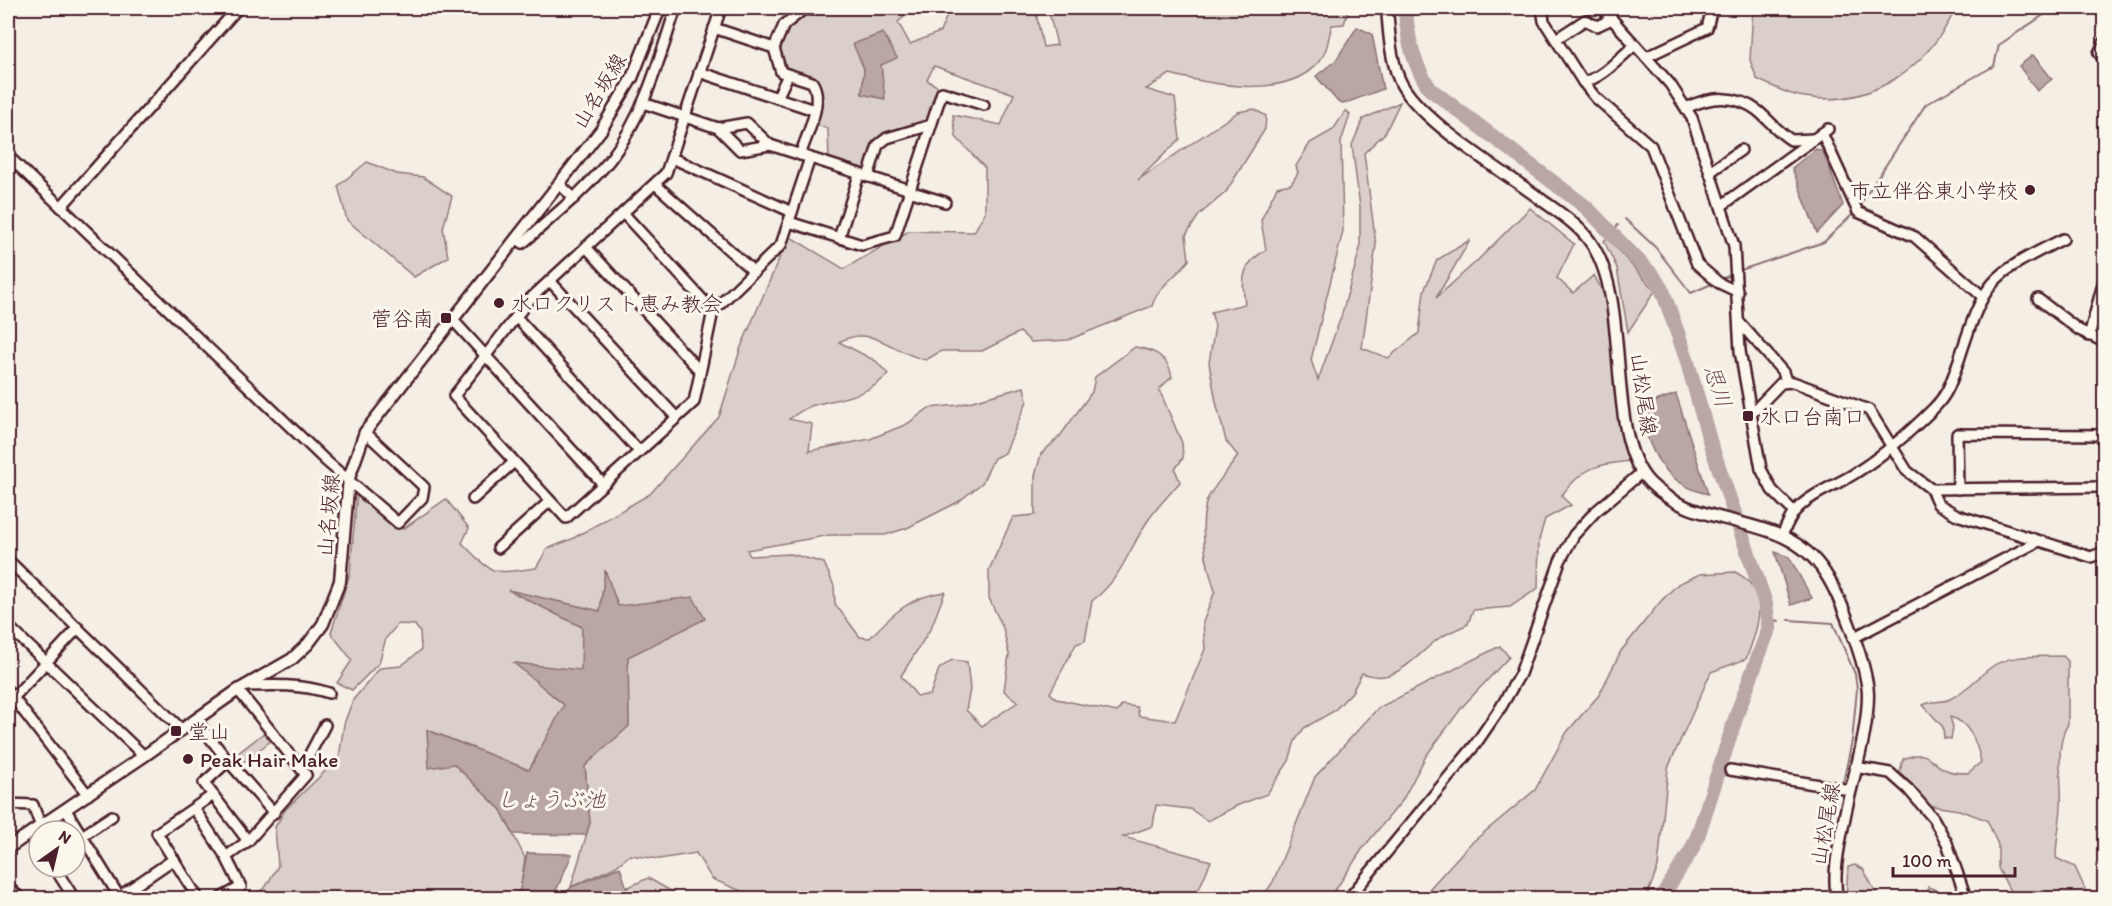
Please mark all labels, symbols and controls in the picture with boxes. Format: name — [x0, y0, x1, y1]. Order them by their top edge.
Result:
street label: 山名坂線 — [567, 49, 631, 133]
place label: 市立伴谷東小学校 — [1850, 178, 2018, 203]
marker: 市立伴谷東小学校 — [2023, 183, 2037, 197]
place label: 水口クリスト恵み教会 — [511, 291, 723, 316]
marker: 水口クリスト恵み教会 — [492, 296, 506, 310]
place label: 菅谷南 — [371, 306, 434, 331]
marker: 菅谷南 — [439, 311, 453, 325]
street label: 山松尾線 — [1626, 351, 1662, 437]
water label: 思川 — [1698, 361, 1738, 411]
place label: 水口台南口 — [1760, 404, 1865, 429]
marker: 水口台南口 — [1741, 409, 1755, 423]
street label: 山名坂線 — [312, 472, 344, 558]
place label: 堂山 — [188, 719, 230, 744]
marker: 堂山 — [169, 724, 183, 738]
place label: Peak Hair Make — [200, 747, 338, 772]
marker: Peak Hair Make — [181, 752, 195, 766]
street label: 山松尾線 — [1805, 780, 1845, 868]
water label: しょうぶ池 — [496, 786, 607, 813]
north arrow — [27, 819, 87, 879]
text: N — [55, 826, 75, 848]
scale bar — [1893, 840, 2014, 878]
text: 100 m — [1902, 850, 1952, 872]

